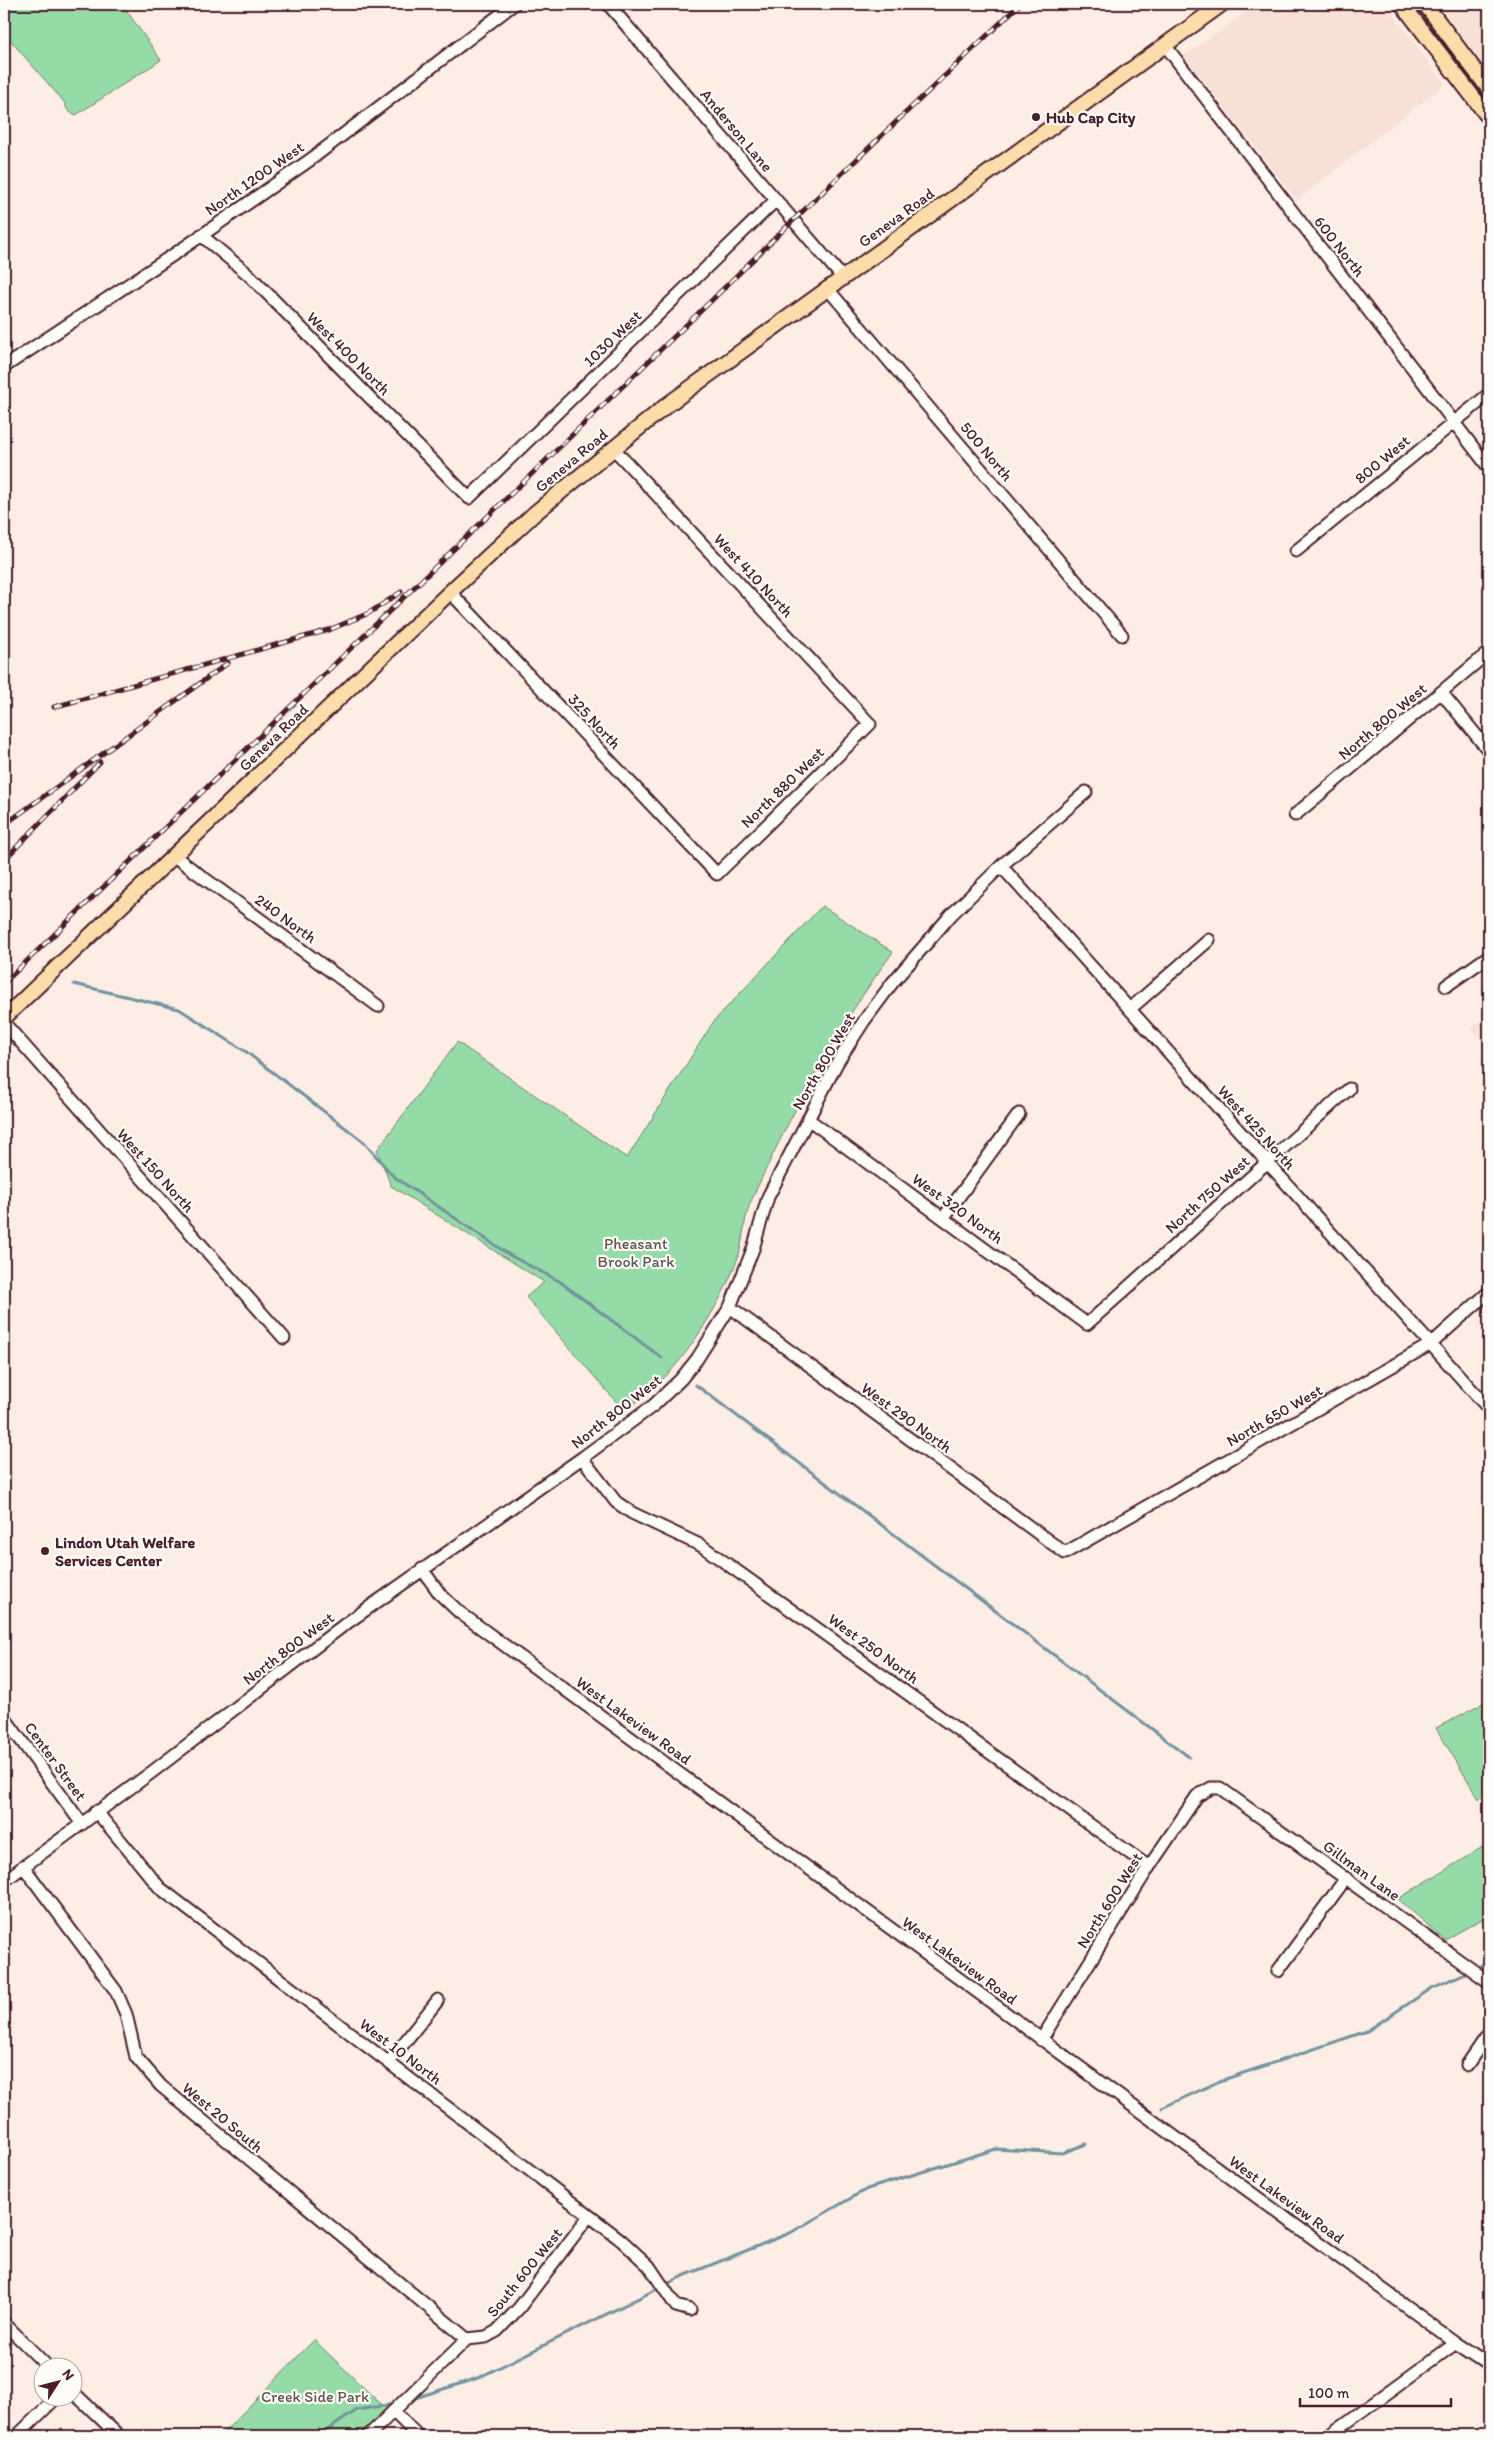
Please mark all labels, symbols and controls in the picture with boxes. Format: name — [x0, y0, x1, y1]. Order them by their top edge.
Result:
street label: Anderson Lane — [696, 85, 777, 176]
place label: Hub Cap City — [1046, 108, 1136, 128]
marker: Hub Cap City — [1030, 111, 1042, 123]
street label: North 1200 West — [201, 137, 307, 220]
street label: Geneva Road — [855, 183, 938, 251]
street label: 600 North — [1310, 212, 1369, 281]
street label: 1030 West — [579, 306, 645, 371]
street label: West 400 North — [303, 308, 395, 399]
street label: 500 North — [956, 418, 1017, 485]
street label: Geneva Road — [531, 424, 612, 496]
street label: 800 West — [1351, 431, 1414, 488]
street label: West 410 North — [710, 529, 798, 622]
street label: North 800 West — [1334, 679, 1430, 764]
street label: 325 North — [564, 690, 625, 753]
street label: Geneva Road — [235, 699, 312, 775]
street label: North 880 West — [737, 743, 828, 832]
street label: 240 North — [251, 890, 321, 947]
street label: North 800 West — [788, 1009, 859, 1113]
street label: West 425 North — [1214, 1081, 1300, 1174]
street label: West 150 North — [113, 1124, 199, 1217]
street label: North 750 West — [1161, 1151, 1253, 1237]
street label: West 320 North — [908, 1169, 1007, 1248]
park label: Pheasant Brook Park — [598, 1234, 675, 1271]
street label: North 800 West — [567, 1370, 665, 1453]
street label: West 290 North — [858, 1378, 956, 1457]
street label: North 650 West — [1223, 1380, 1326, 1451]
place label: Lindon Utah Welfare Services Center — [55, 1533, 196, 1570]
marker: Lindon Utah Welfare Services Center — [39, 1545, 51, 1557]
street label: North 800 West — [239, 1608, 338, 1689]
street label: West 250 North — [825, 1609, 923, 1688]
street label: West Lakeview Road — [572, 1672, 695, 1769]
street label: Center Street — [21, 1718, 91, 1804]
street label: Gillman Lane — [1319, 1836, 1404, 1905]
street label: North 600 West — [1072, 1849, 1146, 1952]
street label: West Lakeview Road — [898, 1912, 1021, 2009]
street label: West 10 North — [356, 2014, 446, 2089]
street label: West 20 South — [178, 2078, 267, 2157]
street label: West Lakeview Road — [1225, 2151, 1348, 2248]
street label: South 600 West — [483, 2224, 566, 2321]
north arrow — [32, 2358, 82, 2408]
text: N — [58, 2366, 78, 2383]
scale bar — [1300, 2375, 1452, 2407]
text: 100 m — [1308, 2384, 1350, 2402]
park label: Creek Side Park — [261, 2387, 369, 2406]

